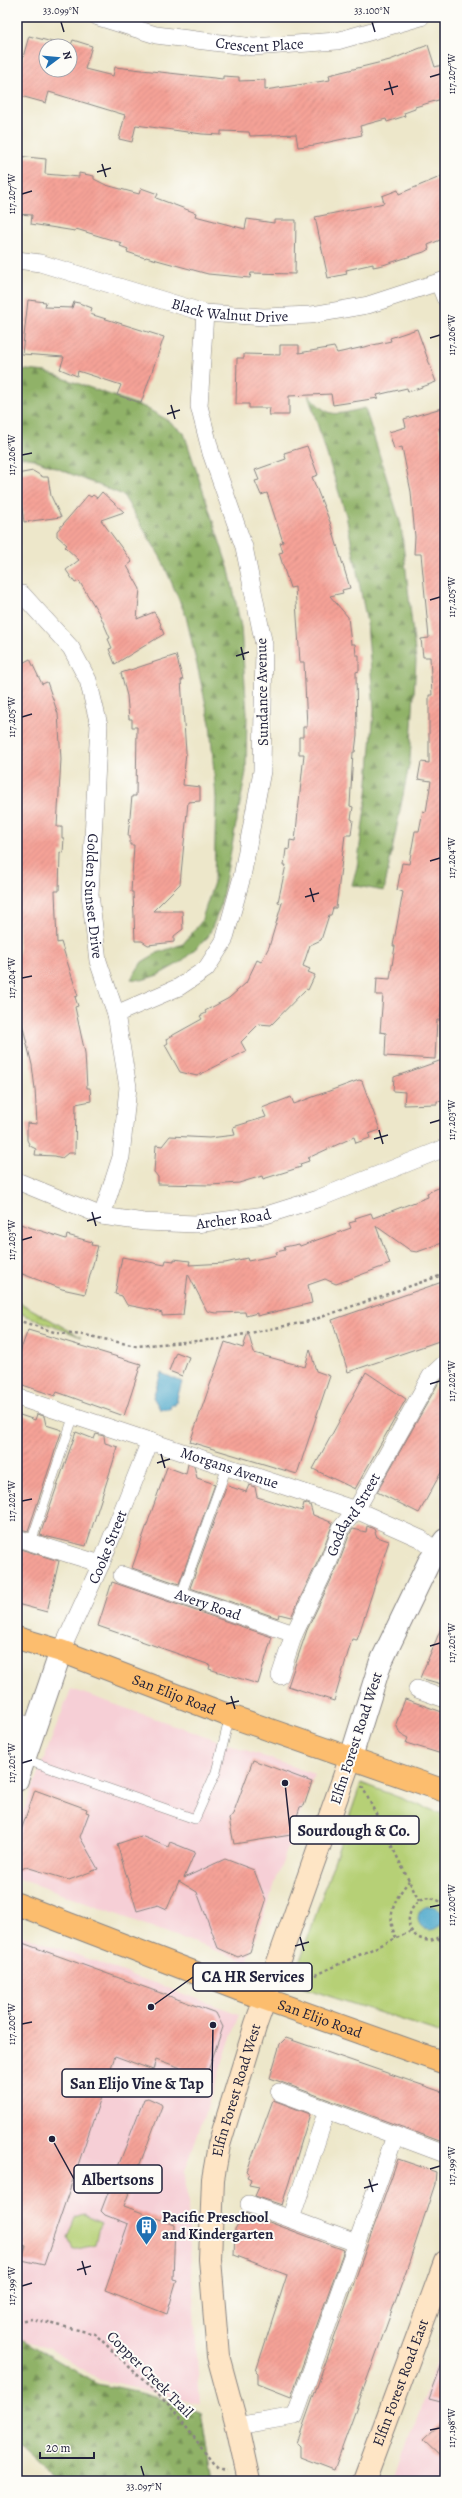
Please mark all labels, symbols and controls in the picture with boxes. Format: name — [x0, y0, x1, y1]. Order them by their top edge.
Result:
text: 33.099°N — [43, 4, 79, 17]
text: 33.100°N — [354, 4, 390, 17]
street label: Crescent Place — [214, 32, 305, 57]
north arrow — [38, 38, 78, 78]
text: N — [59, 49, 75, 61]
text: 117.207°W — [445, 53, 458, 94]
text: 117.207°W — [5, 173, 18, 214]
street label: Black Walnut Drive — [169, 293, 289, 327]
text: 117.206°W — [445, 314, 458, 356]
text: 117.206°W — [5, 434, 18, 476]
text: 117.205°W — [445, 576, 458, 617]
street label: Sundance Avenue — [251, 638, 273, 746]
text: 117.205°W — [5, 696, 18, 737]
street label: Golden Sunset Drive — [80, 833, 108, 960]
text: 117.204°W — [445, 837, 458, 879]
text: 117.204°W — [5, 957, 18, 999]
text: 117.203°W — [445, 1099, 458, 1140]
street label: Archer Road — [194, 1204, 274, 1234]
text: 117.203°W — [5, 1219, 18, 1260]
text: 117.202°W — [445, 1360, 458, 1402]
street label: Morgans Avenue — [178, 1442, 281, 1494]
street label: Goddard Street — [322, 1469, 385, 1559]
text: 117.202°W — [5, 1480, 18, 1522]
street label: Cooke Street — [83, 1507, 131, 1587]
street label: Avery Road — [171, 1584, 245, 1625]
text: 117.201°W — [445, 1622, 458, 1663]
street label: San Elijo Road — [129, 1669, 220, 1720]
street label: Elfin Forest Road West — [325, 1669, 387, 1807]
text: 117.201°W — [5, 1742, 18, 1783]
callout: Sourdough & Co. — [290, 1816, 419, 1844]
text: Sourdough & Co. — [297, 1820, 411, 1842]
text: 117.200°W — [445, 1883, 458, 1926]
callout: CA HR Services — [193, 1963, 312, 1991]
text: CA HR Services — [202, 1966, 304, 1988]
street label: San Elijo Road — [275, 1994, 366, 2043]
text: 117.200°W — [5, 2002, 18, 2045]
street label: Elfin Forest Road West — [207, 2021, 266, 2158]
callout: San Elijo Vine & Tap — [62, 2069, 212, 2097]
text: San Elijo Vine & Tap — [70, 2073, 204, 2095]
text: 117.199°W — [445, 2146, 458, 2185]
callout: Albertsons — [74, 2165, 162, 2193]
text: Albertsons — [81, 2169, 154, 2191]
place label: Pacific Preschool and Kindergarten — [162, 2207, 274, 2244]
building icon: Pacific Preschool and Kindergarten — [134, 2213, 160, 2246]
text: 117.199°W — [5, 2266, 18, 2305]
street label: Elfin Forest Road East — [368, 2316, 433, 2449]
street label: Copper Creek Trail — [102, 2326, 198, 2422]
text: 117.198°W — [445, 2408, 458, 2448]
scale bar — [40, 2434, 94, 2460]
text: 20 m — [46, 2440, 70, 2456]
text: 33.097°N — [126, 2480, 162, 2493]

